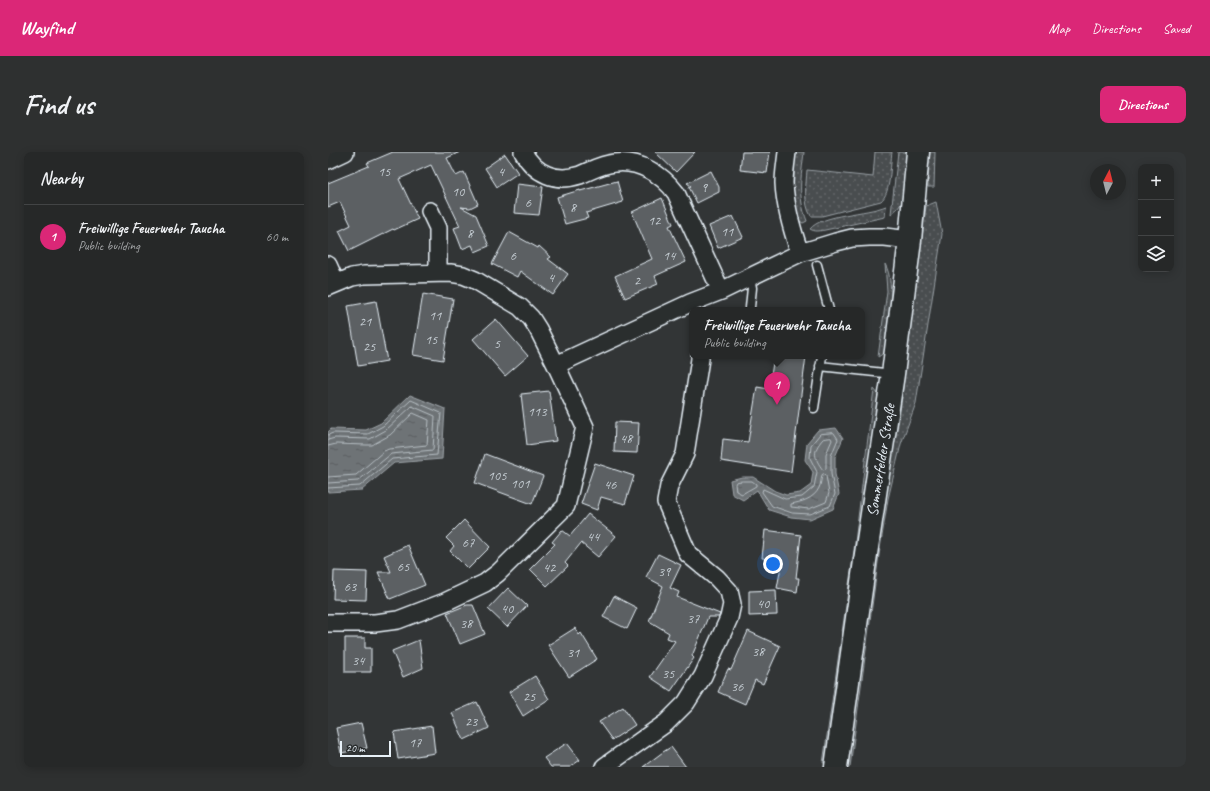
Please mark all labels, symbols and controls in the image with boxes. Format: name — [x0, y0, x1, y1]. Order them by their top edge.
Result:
text: Wayfind — [20, 16, 73, 40]
text: Map — [1049, 20, 1070, 37]
text: Directions — [1092, 20, 1141, 37]
text: Saved — [1163, 20, 1190, 37]
button: Directions — [1100, 86, 1186, 123]
text: Find us — [24, 87, 94, 122]
house number: 15 — [378, 163, 391, 180]
house number: 4 — [498, 163, 506, 180]
north arrow — [1090, 164, 1126, 200]
map controls — [1138, 164, 1174, 272]
button: + — [1138, 164, 1174, 200]
text: Nearby — [40, 168, 83, 189]
house number: 9 — [701, 179, 709, 196]
house number: 10 — [452, 183, 466, 200]
house number: 6 — [525, 194, 532, 211]
house number: 8 — [570, 199, 578, 216]
button: − — [1138, 200, 1174, 236]
house number: 12 — [648, 212, 662, 229]
text: Freiwillige Feuerwehr Taucha — [78, 219, 224, 238]
house number: 11 — [721, 223, 734, 240]
house number: 8 — [467, 225, 475, 242]
text: 1 — [50, 229, 56, 245]
text: 60 m — [266, 229, 288, 245]
button: layers — [1138, 236, 1174, 272]
text: Public building — [78, 238, 140, 254]
house number: 6 — [510, 247, 517, 264]
house number: 14 — [663, 247, 677, 264]
house number: 4 — [548, 269, 556, 286]
house number: 2 — [634, 272, 642, 289]
house number: 11 — [429, 307, 442, 324]
popup — [689, 307, 865, 359]
house number: 21 — [359, 313, 372, 330]
text: Freiwillige Feuerwehr Taucha — [704, 316, 850, 335]
house number: 15 — [425, 331, 438, 348]
house number: 5 — [494, 335, 501, 352]
text: Public building — [704, 335, 766, 351]
house number: 25 — [363, 338, 376, 355]
pin: 1 — [764, 372, 790, 405]
street label: Sommerfelder Straße — [862, 401, 900, 518]
house number: 113 — [528, 403, 548, 420]
house number: 48 — [620, 430, 634, 447]
house number: 105 — [488, 467, 507, 484]
house number: 101 — [511, 475, 530, 492]
house number: 46 — [604, 476, 617, 493]
house number: 44 — [587, 528, 601, 545]
house number: 67 — [462, 534, 475, 551]
your location — [763, 554, 783, 574]
house number: 65 — [397, 558, 410, 575]
house number: 42 — [543, 559, 557, 576]
house number: 39 — [658, 563, 672, 580]
house number: 63 — [344, 578, 358, 595]
house number: 40 — [757, 595, 771, 612]
house number: 40 — [501, 600, 515, 617]
house number: 37 — [687, 610, 700, 627]
house number: 38 — [460, 615, 474, 632]
house number: 38 — [752, 643, 766, 660]
house number: 31 — [567, 644, 580, 661]
house number: 34 — [352, 652, 366, 669]
house number: 35 — [662, 665, 675, 682]
house number: 36 — [731, 678, 744, 695]
house number: 25 — [523, 688, 536, 705]
house number: 23 — [465, 713, 479, 730]
house number: 17 — [409, 734, 422, 751]
scale bar — [340, 739, 391, 758]
text: 20 m — [346, 741, 365, 755]

